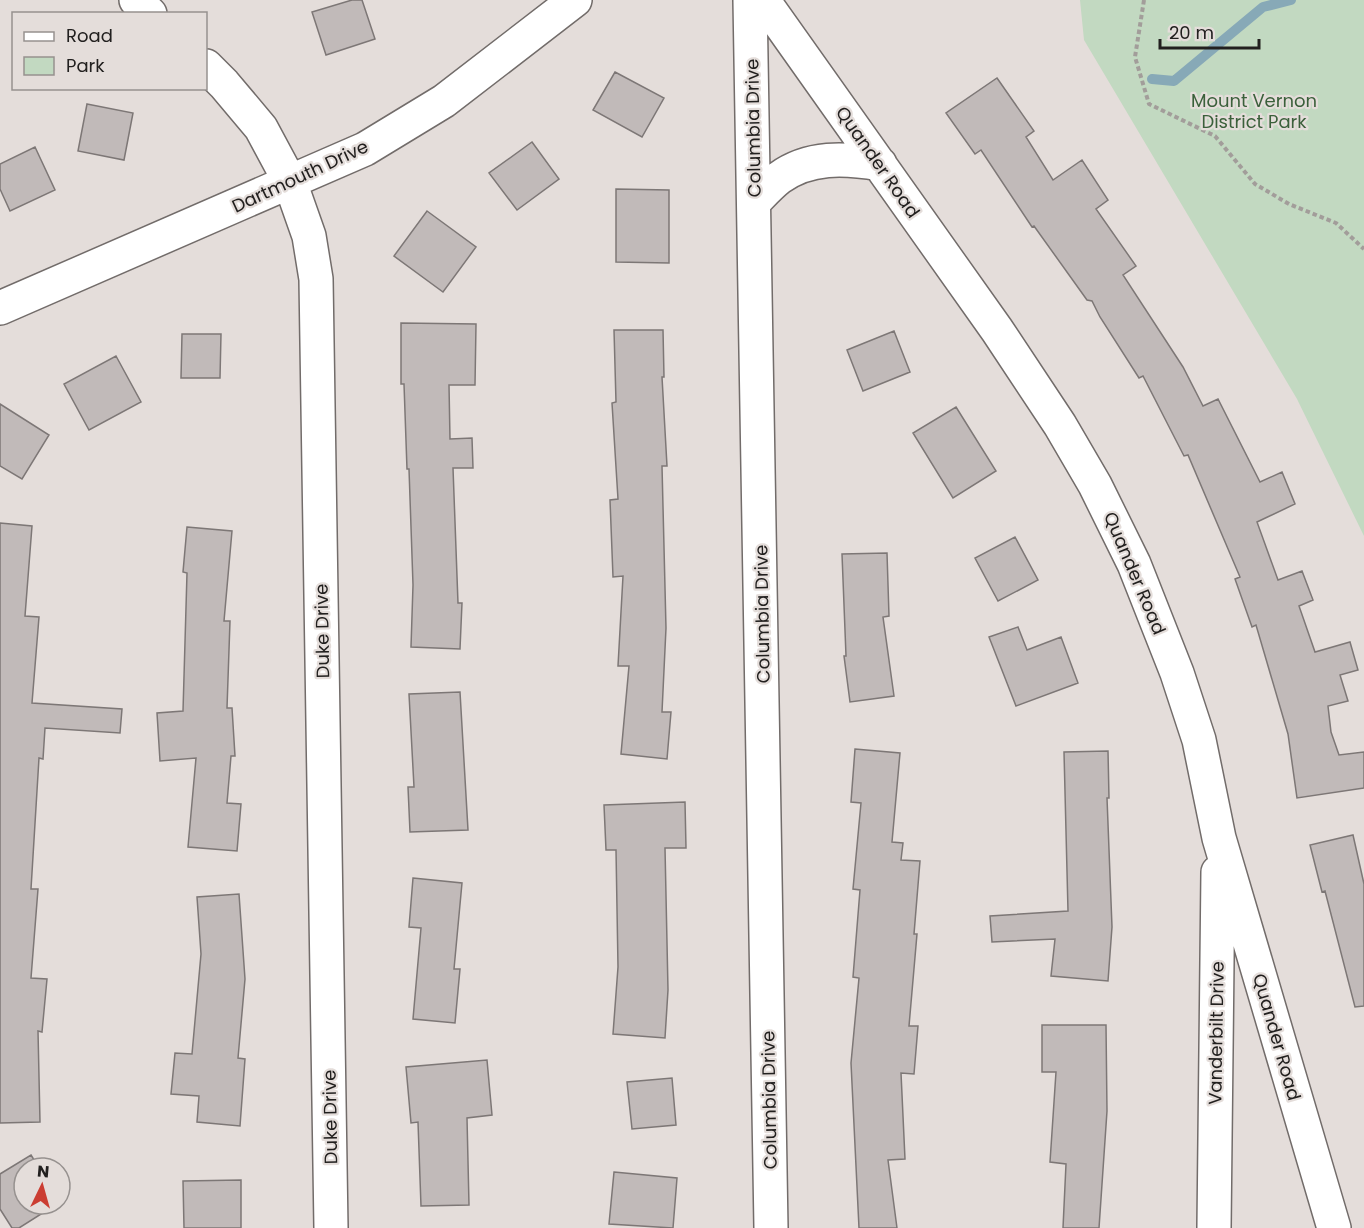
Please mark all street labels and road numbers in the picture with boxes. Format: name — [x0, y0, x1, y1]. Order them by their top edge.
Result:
street label: Columbia Drive — [739, 58, 767, 198]
street label: Quander Road — [830, 101, 926, 223]
street label: Dartmouth Drive — [228, 133, 372, 219]
street label: Quander Road — [1098, 508, 1172, 638]
street label: Columbia Drive — [748, 544, 776, 684]
street label: Duke Drive — [309, 583, 335, 679]
street label: Vanderbilt Drive — [1202, 961, 1230, 1105]
street label: Quander Road — [1247, 971, 1307, 1103]
street label: Columbia Drive — [755, 1030, 783, 1170]
street label: Duke Drive — [317, 1069, 343, 1165]

